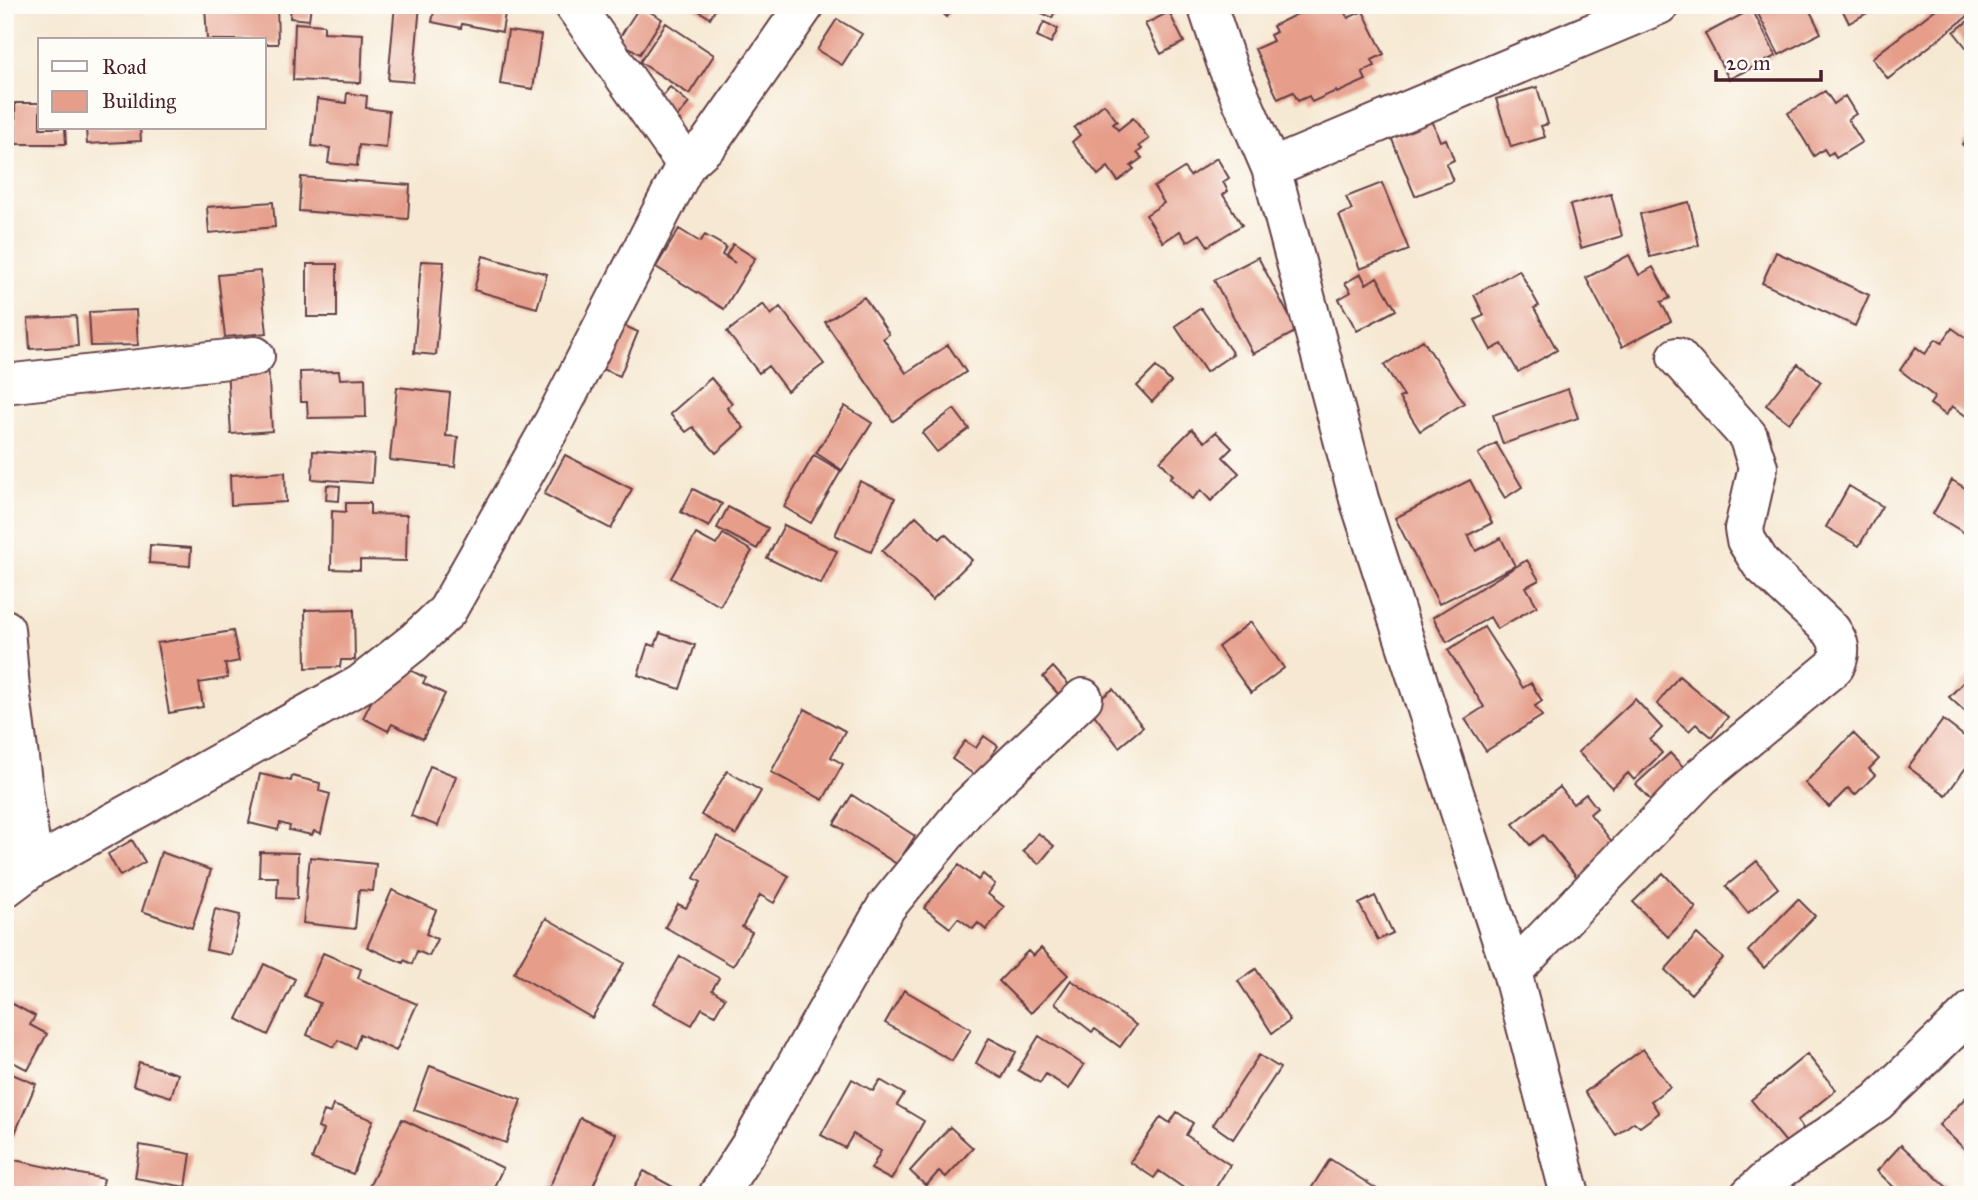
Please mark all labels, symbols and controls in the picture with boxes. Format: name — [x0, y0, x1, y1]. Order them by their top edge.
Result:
legend — [38, 38, 266, 130]
scale bar — [1716, 38, 1820, 82]
text: 20 m — [1726, 50, 1771, 76]
text: Road — [102, 54, 147, 80]
text: Building — [102, 88, 176, 114]

